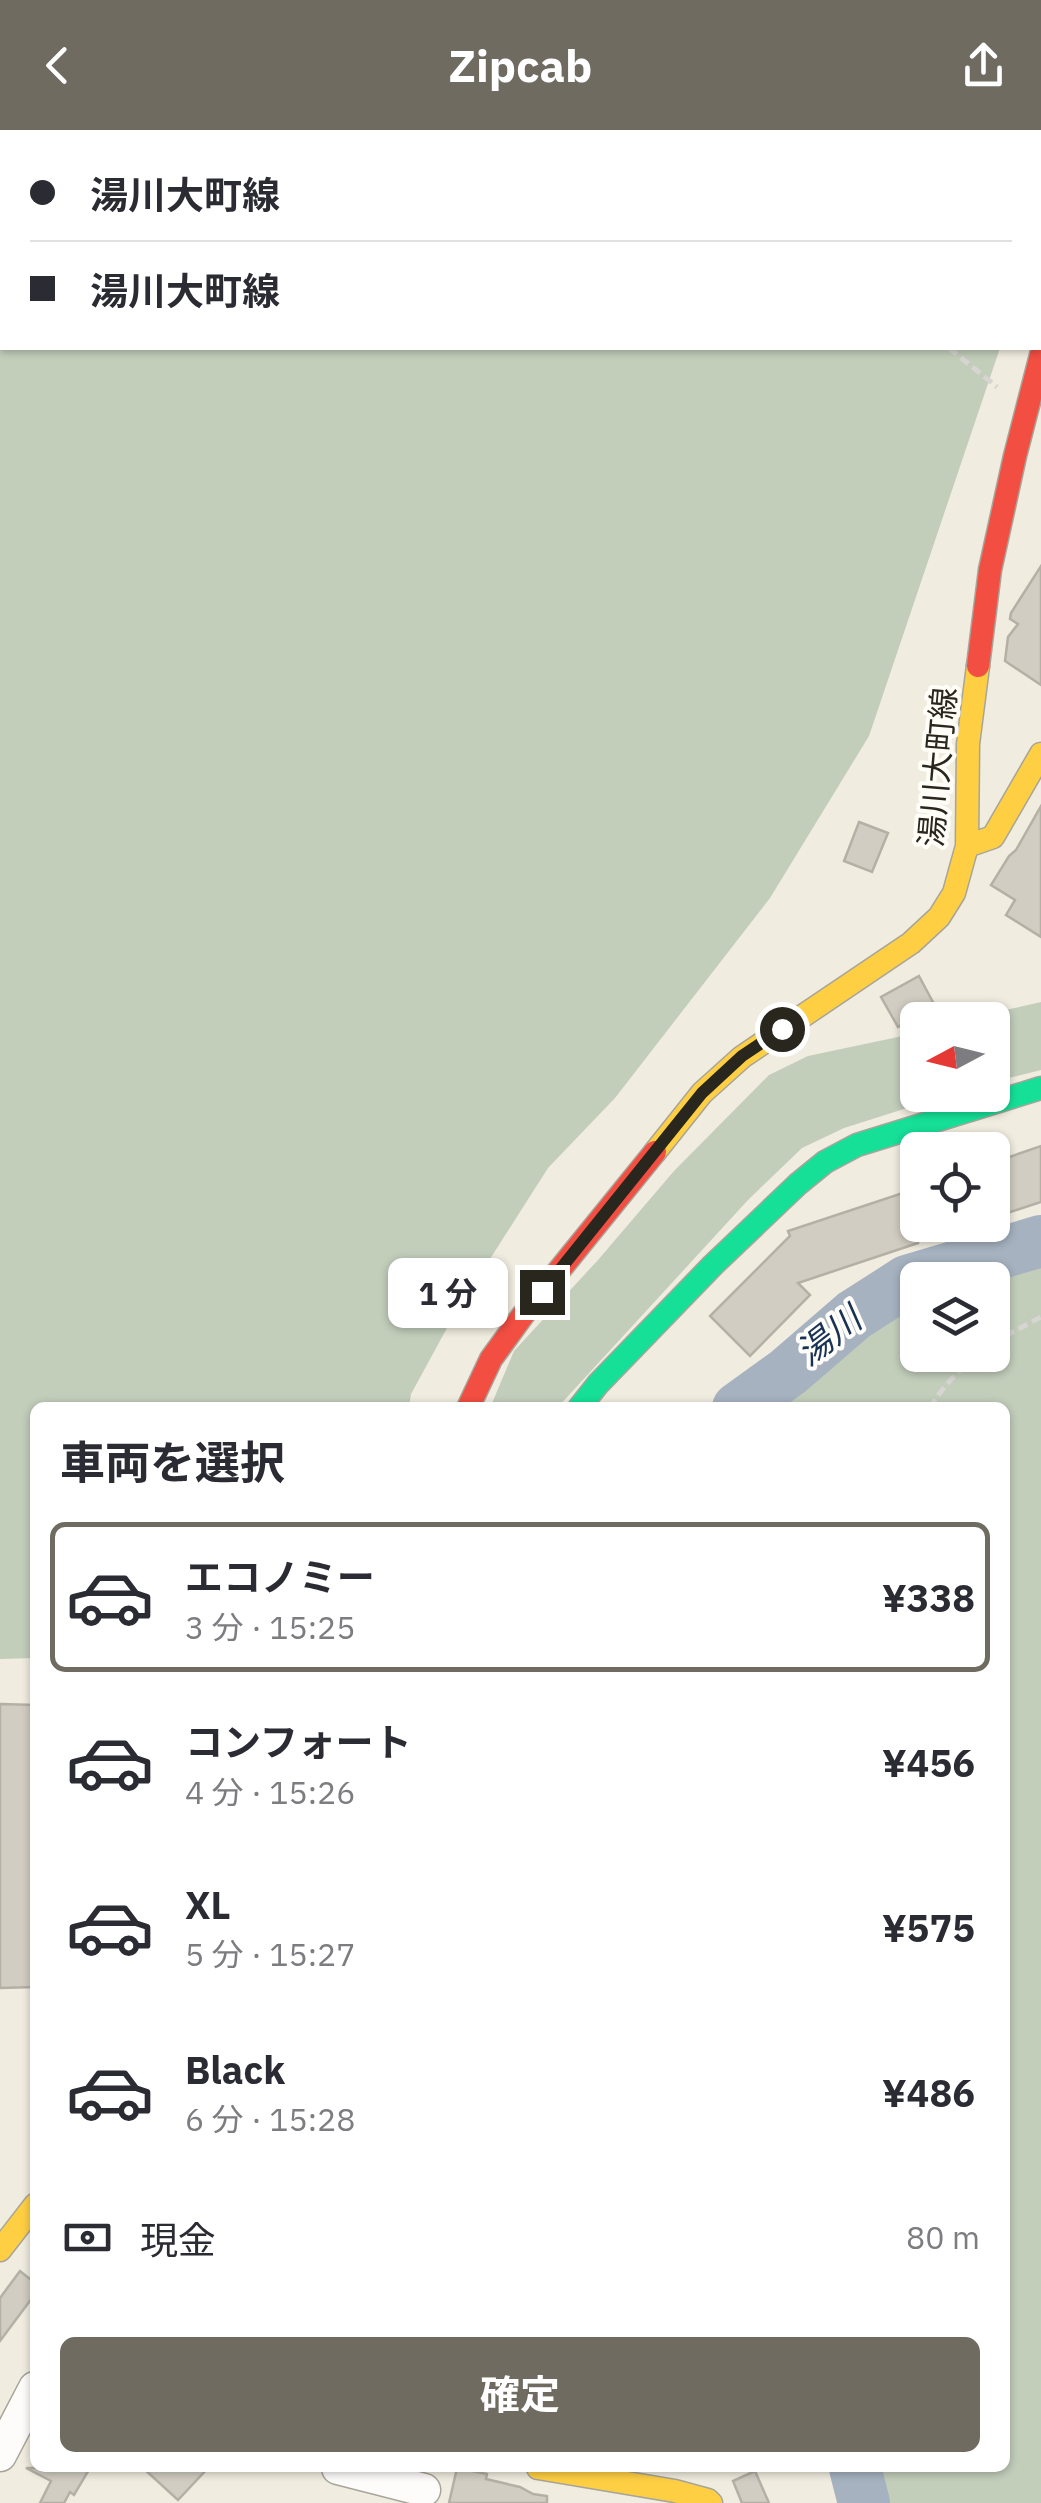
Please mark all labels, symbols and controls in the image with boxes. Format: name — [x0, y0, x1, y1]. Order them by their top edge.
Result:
text: Zipcab — [449, 36, 592, 94]
icon: back — [30, 38, 85, 93]
icon: share — [956, 38, 1011, 93]
text: 湯川大町線 — [90, 170, 280, 219]
text: 湯川大町線 — [90, 266, 280, 315]
street label: 湯川大町線 — [909, 685, 965, 848]
north arrow — [900, 1002, 1010, 1112]
map controls — [900, 1002, 1010, 1372]
route start — [760, 1007, 805, 1052]
button: locate — [900, 1132, 1010, 1242]
callout: 1 分 — [387, 1257, 507, 1327]
button: layers — [900, 1262, 1010, 1372]
route end — [520, 1270, 565, 1315]
text: 1 分 — [419, 1272, 477, 1314]
water label: 湯川 — [787, 1293, 873, 1375]
text: 車両を選択 — [60, 1433, 285, 1491]
icon: car — [65, 1552, 155, 1642]
text: エコノミー — [185, 1552, 375, 1601]
text: ¥338 — [882, 1573, 975, 1622]
text: 3 分 · 15:25 — [185, 1606, 355, 1648]
icon: car — [65, 1717, 155, 1807]
text: コンフォート — [185, 1717, 412, 1766]
text: ¥456 — [882, 1738, 975, 1787]
text: 4 分 · 15:26 — [185, 1771, 355, 1813]
text: XL — [185, 1880, 231, 1929]
icon: car — [65, 1882, 155, 1972]
text: ¥575 — [882, 1903, 975, 1952]
text: 5 分 · 15:27 — [185, 1933, 355, 1975]
text: Black — [185, 2045, 285, 2094]
icon: car — [65, 2047, 155, 2137]
text: ¥486 — [882, 2068, 975, 2117]
text: 6 分 · 15:28 — [185, 2098, 355, 2140]
icon: cash — [60, 2210, 115, 2265]
text: 現金 — [140, 2215, 216, 2264]
text: 80 m — [906, 2216, 980, 2258]
button: 確定 — [60, 2337, 980, 2452]

